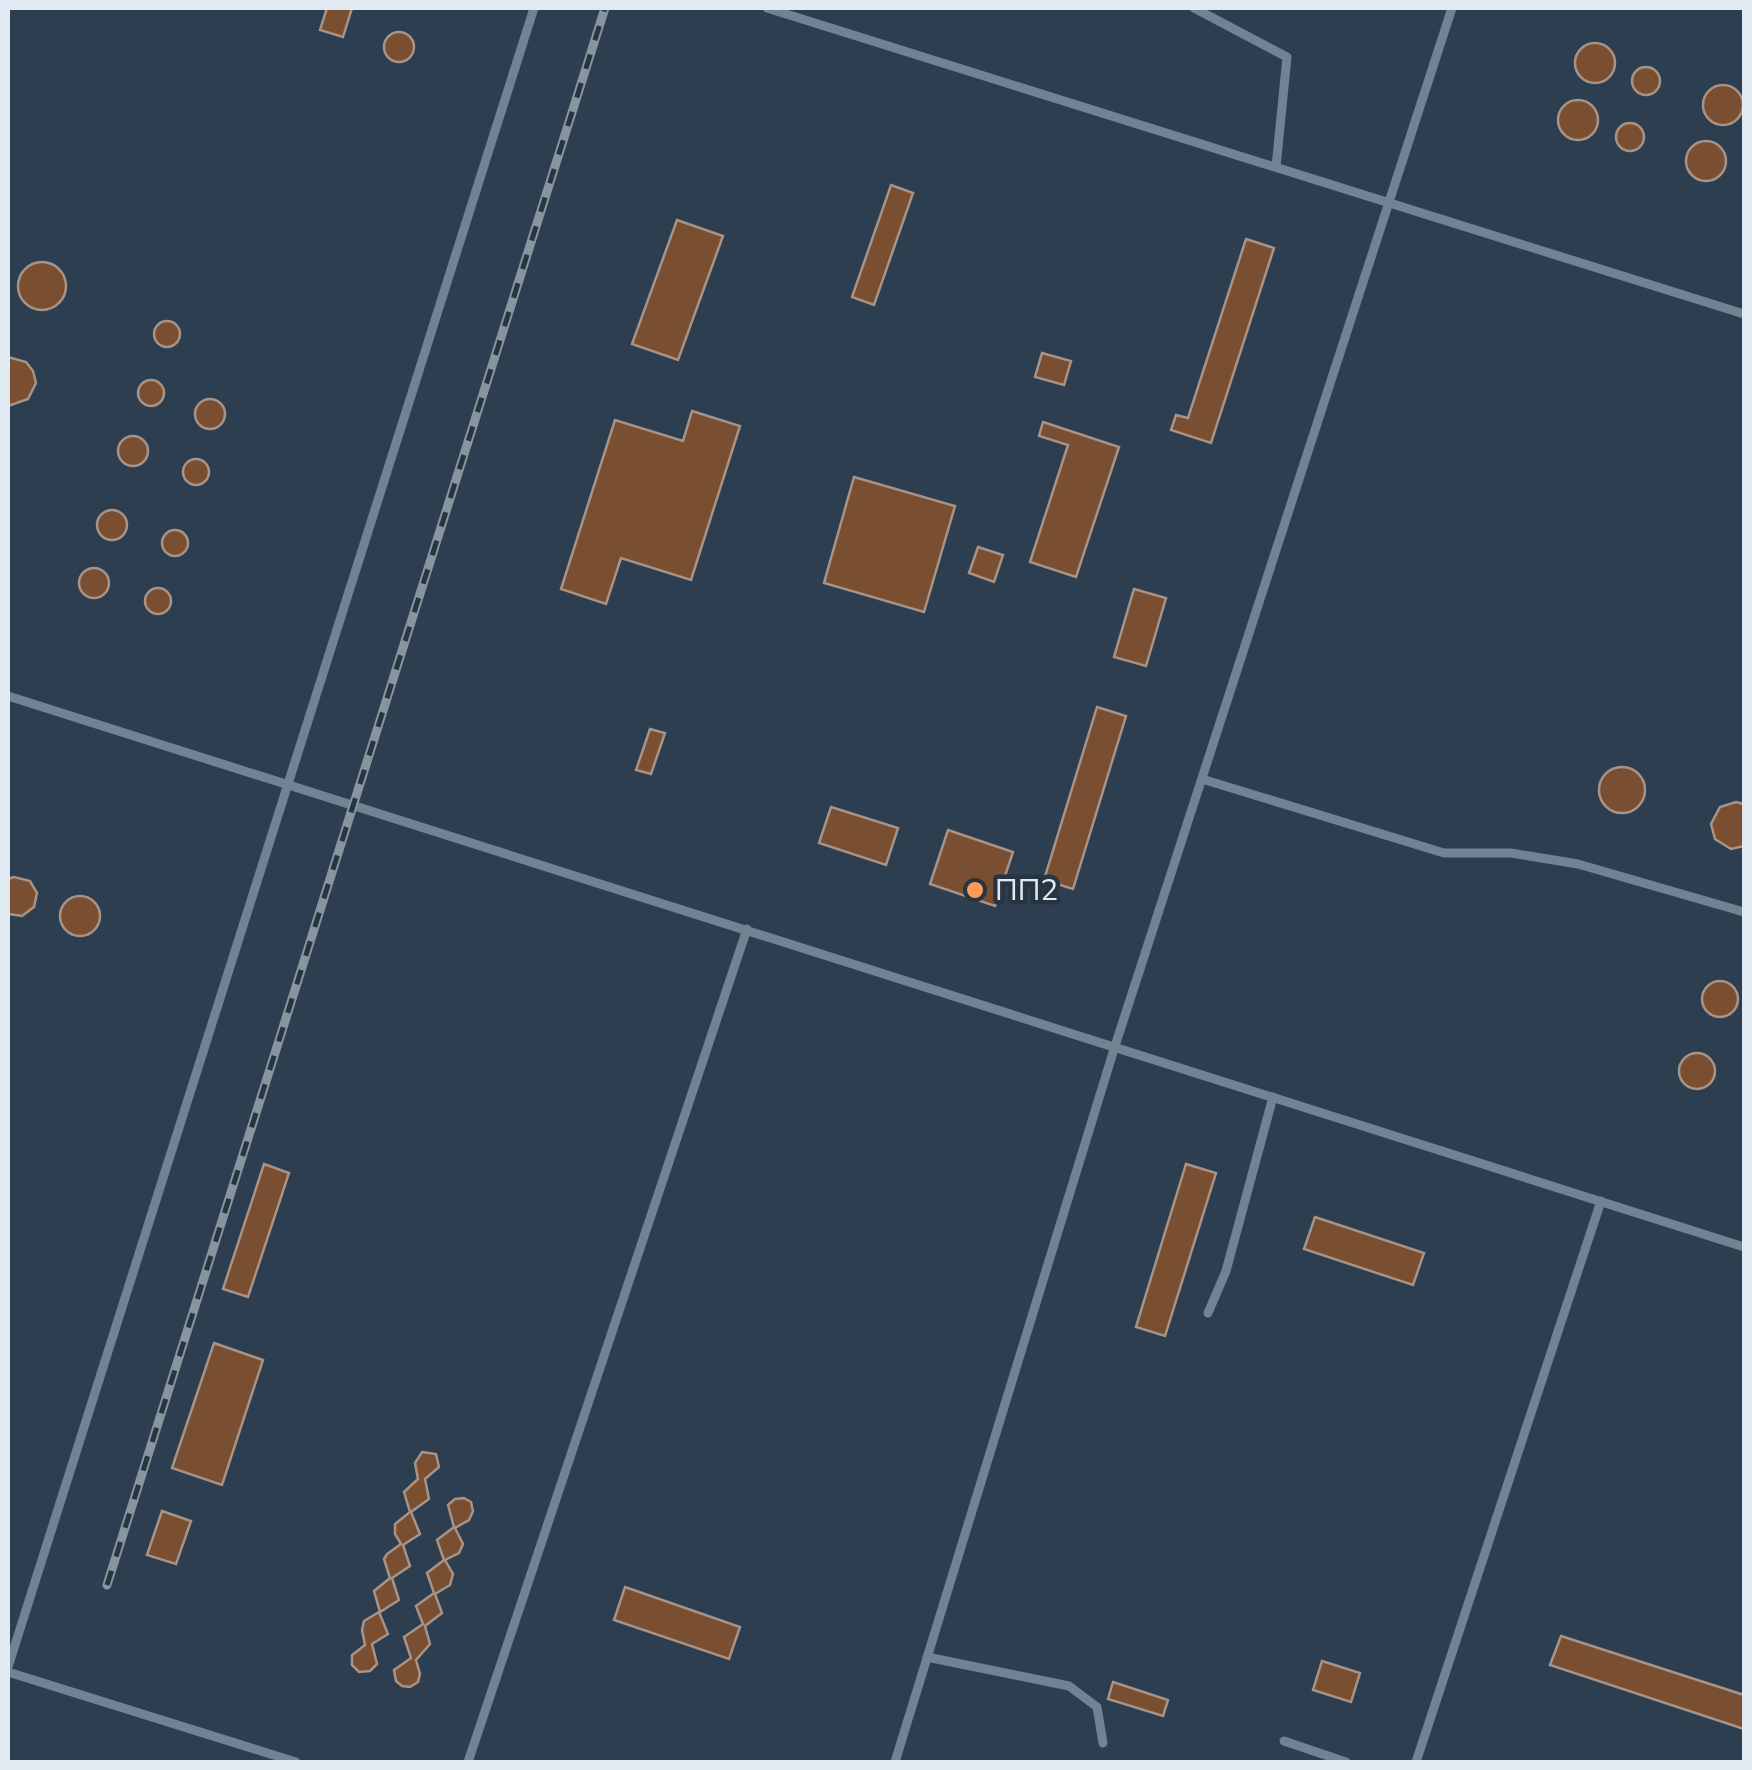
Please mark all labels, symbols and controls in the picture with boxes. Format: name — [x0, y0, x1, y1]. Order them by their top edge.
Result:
place label: ПП2 — [995, 870, 1058, 911]
marker: ПП2 — [964, 879, 986, 901]

